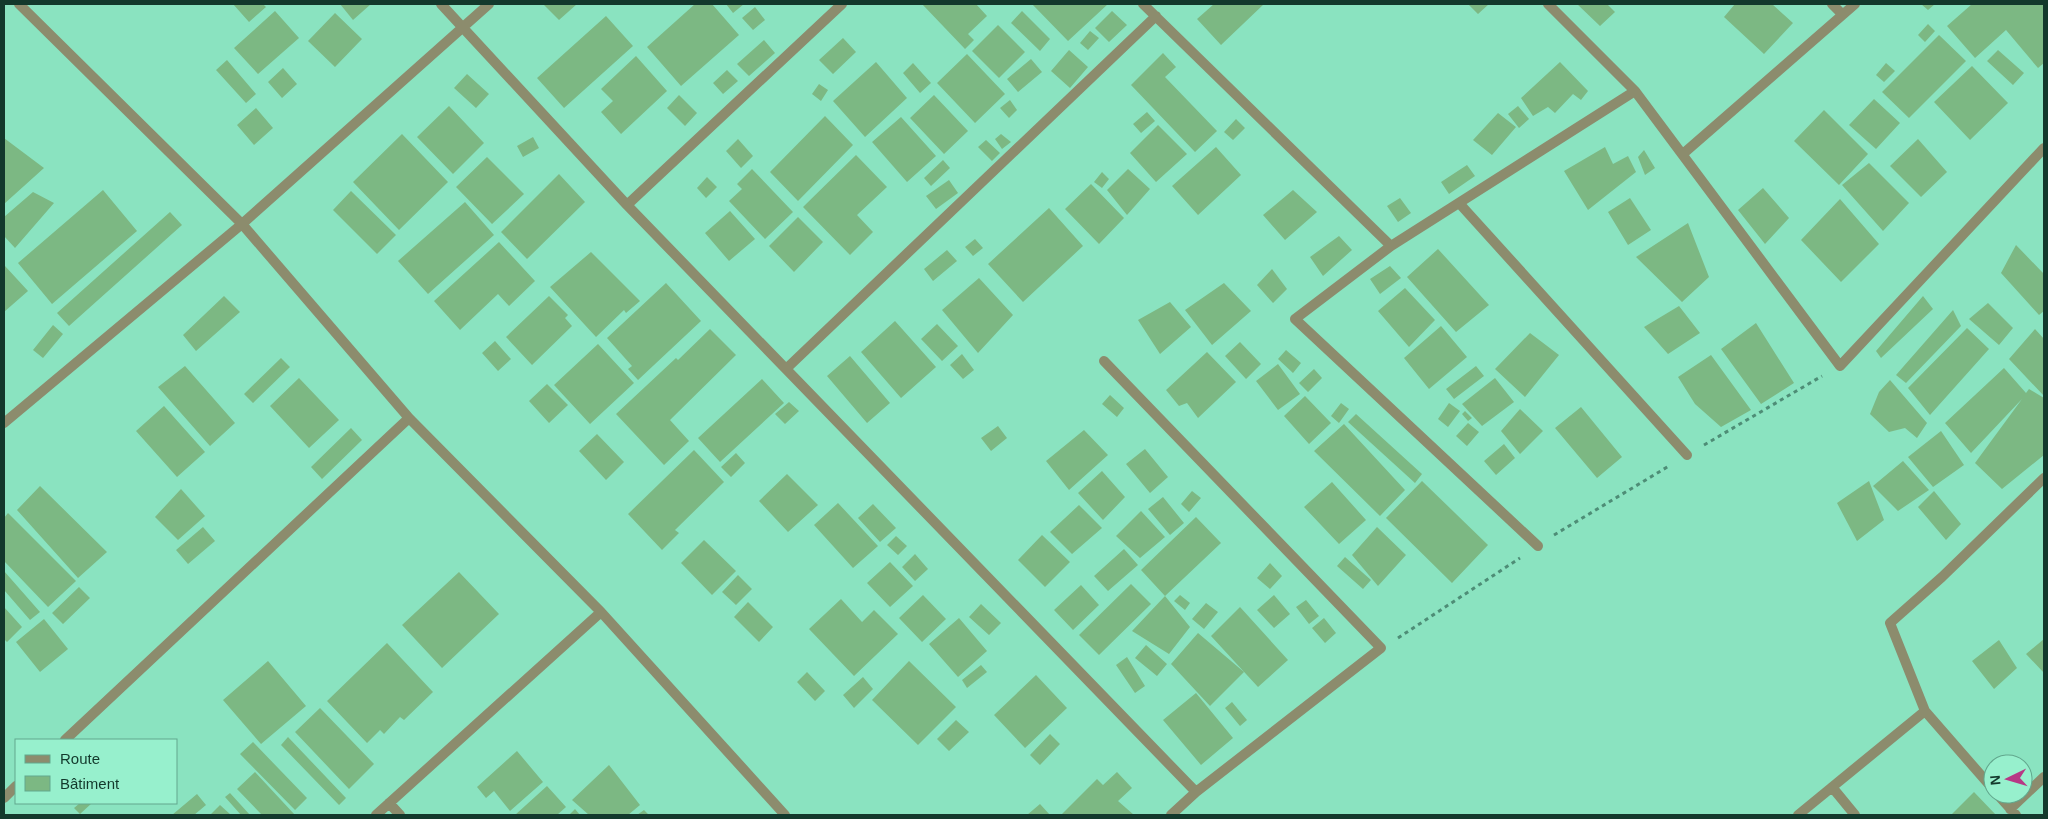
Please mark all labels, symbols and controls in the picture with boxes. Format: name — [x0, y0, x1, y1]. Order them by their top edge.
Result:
legend — [15, 739, 178, 804]
text: Route — [60, 750, 100, 767]
north arrow — [1983, 754, 2033, 804]
text: N — [1987, 774, 2003, 786]
text: Bâtiment — [60, 775, 120, 792]

